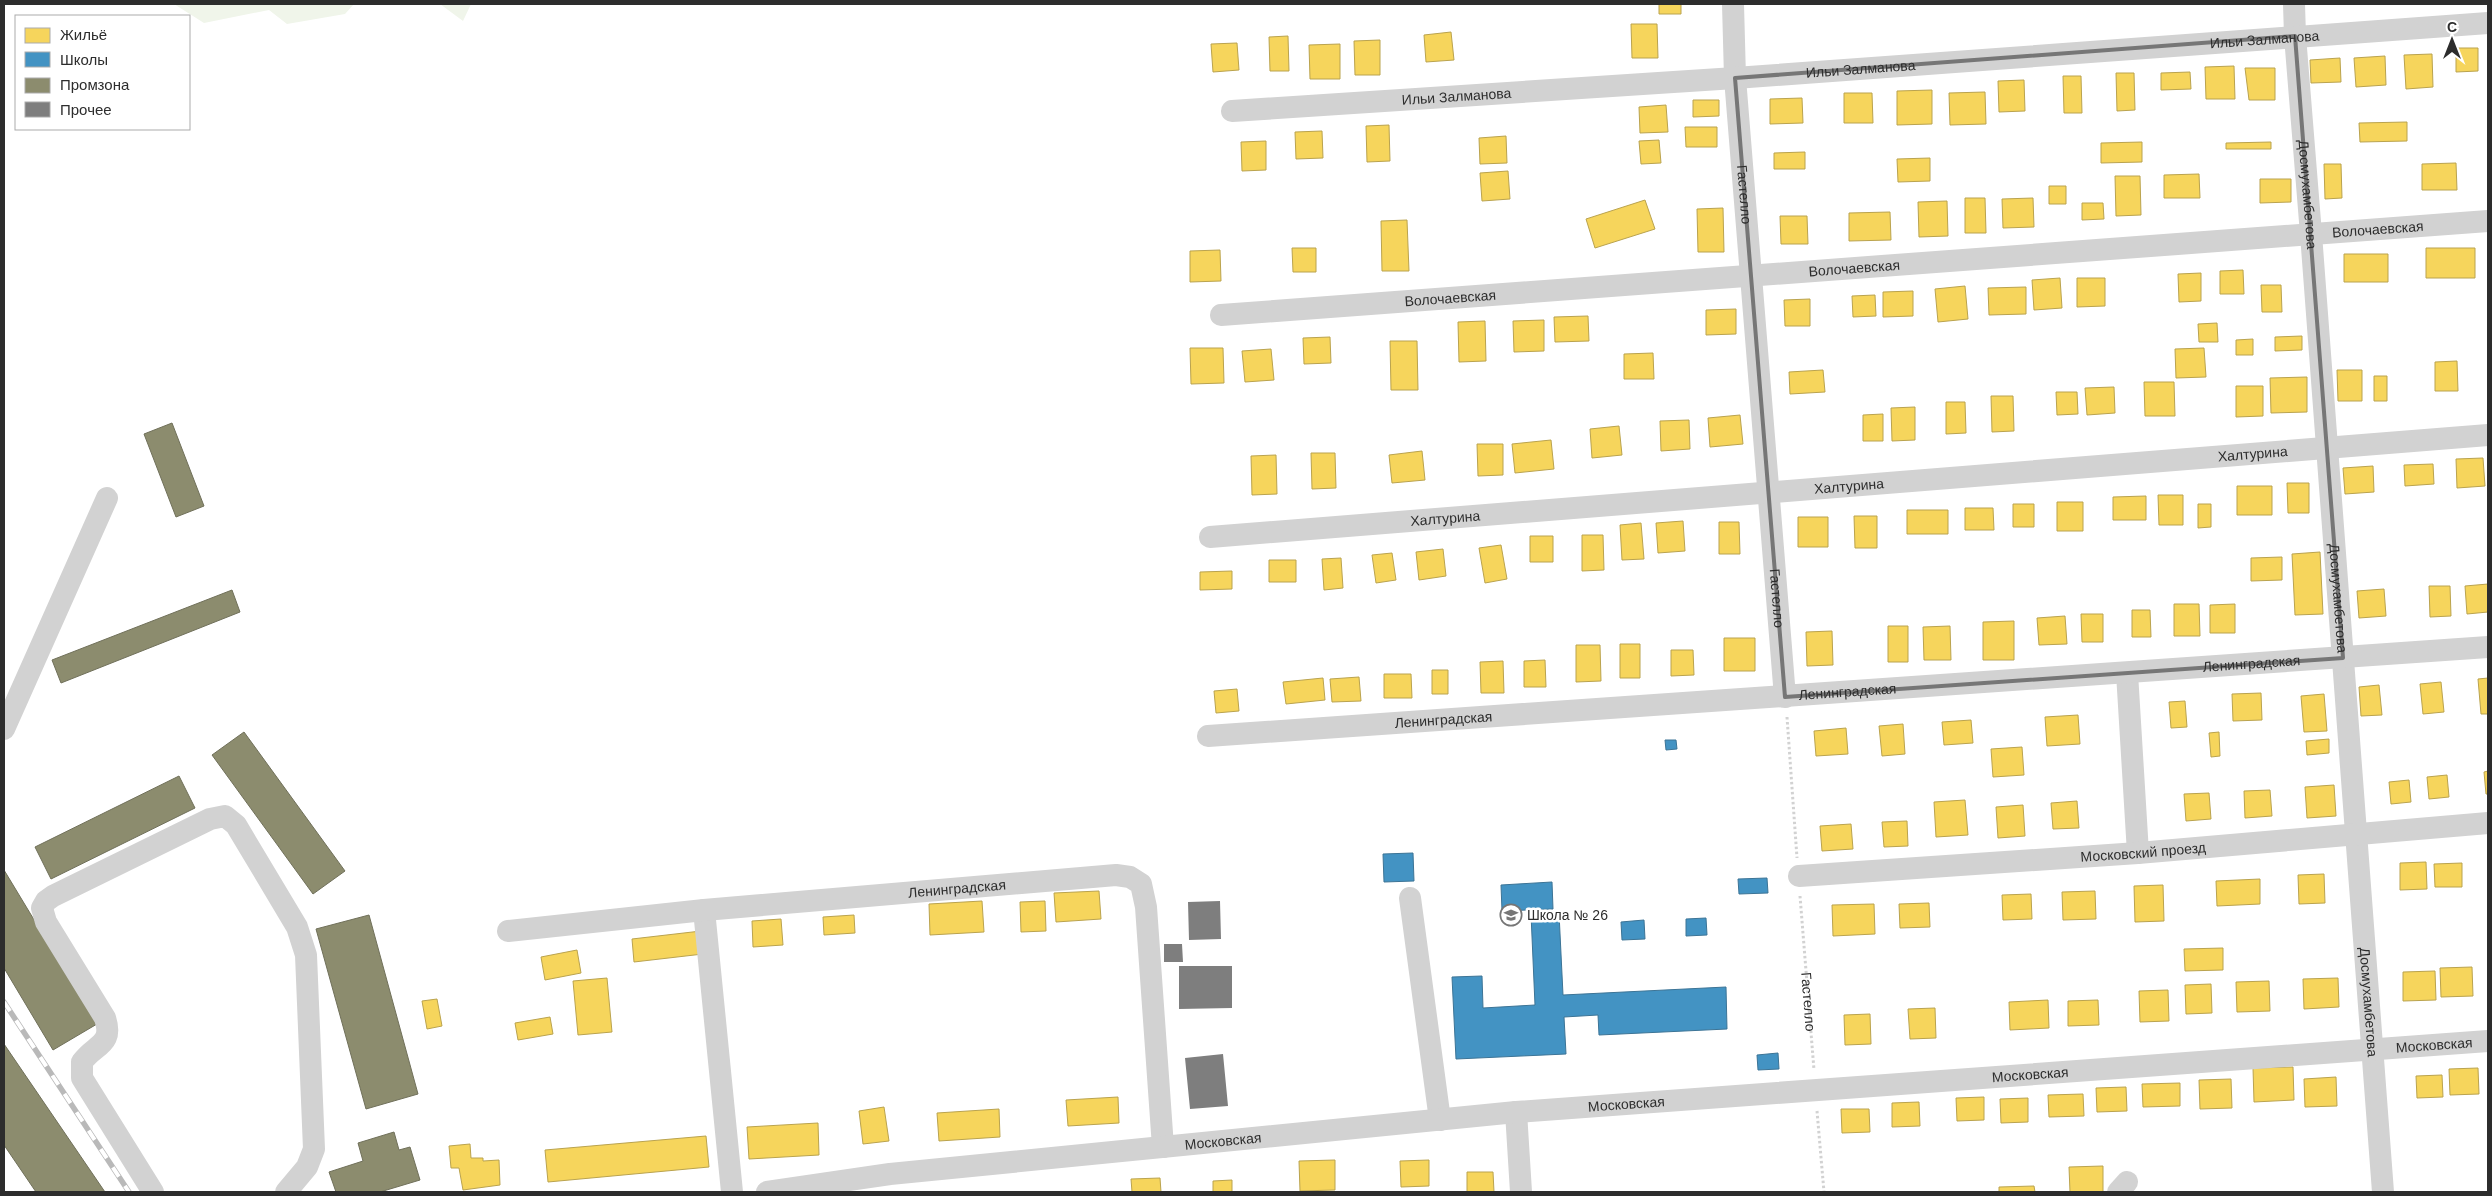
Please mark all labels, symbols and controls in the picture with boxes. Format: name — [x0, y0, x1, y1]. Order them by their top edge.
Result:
legend — [15, 15, 190, 130]
north arrow — [2427, 15, 2477, 65]
text: С — [2447, 19, 2457, 35]
text: Жильё — [60, 26, 107, 43]
street label: Ильи Залманова — [2209, 27, 2320, 51]
text: Школы — [60, 51, 108, 68]
street label: Ильи Залманова — [1805, 57, 1916, 81]
text: Промзона — [60, 76, 130, 93]
street label: Ильи Залманова — [1401, 85, 1512, 108]
text: Прочее — [60, 101, 112, 118]
street label: Досмухамбетова — [2295, 139, 2320, 250]
street label: Гастелло — [1734, 164, 1755, 225]
street label: Волочаевская — [2332, 218, 2424, 241]
street label: Волочаевская — [1808, 257, 1901, 279]
street label: Волочаевская — [1404, 287, 1497, 309]
street label: Халтурина — [2217, 443, 2288, 465]
street label: Халтурина — [1813, 475, 1885, 497]
street label: Халтурина — [1410, 507, 1481, 529]
street label: Досмухамбетова — [2326, 543, 2350, 654]
street label: Гастелло — [1767, 568, 1787, 629]
street label: Ленинградская — [2202, 652, 2301, 675]
street label: Ленинградская — [1798, 680, 1897, 703]
street label: Ленинградская — [1394, 708, 1493, 731]
street label: Московский проезд — [2080, 839, 2206, 865]
street label: Ленинградская — [907, 876, 1006, 901]
school or university icon: Школа № 26 — [1499, 903, 1523, 927]
place label: Школа № 26 — [1527, 907, 1608, 923]
street label: Досмухамбетова — [2357, 947, 2381, 1058]
street label: Гастелло — [1798, 971, 1819, 1032]
street label: Московская — [2395, 1034, 2473, 1056]
street label: Московская — [1991, 1064, 2069, 1085]
street label: Московская — [1587, 1093, 1665, 1115]
street label: Московская — [1184, 1129, 1262, 1153]

